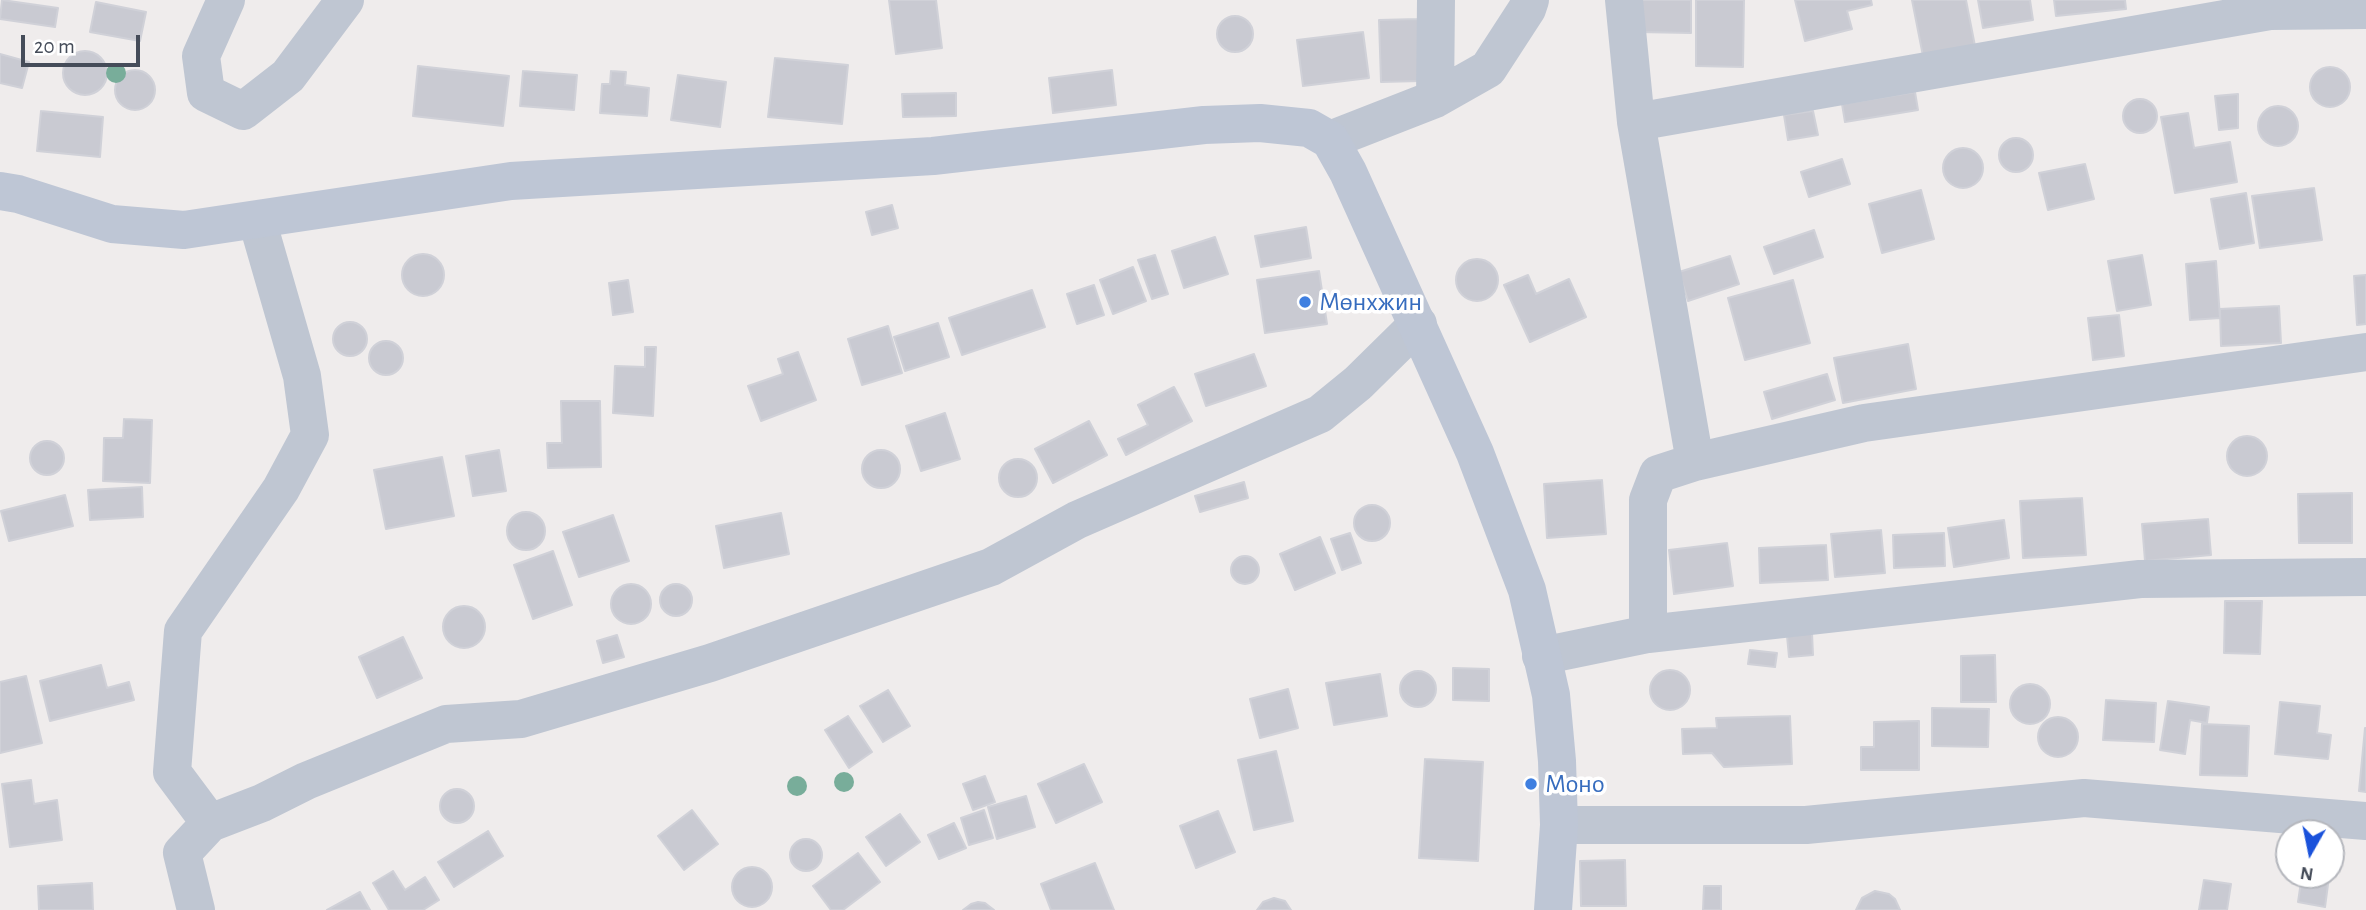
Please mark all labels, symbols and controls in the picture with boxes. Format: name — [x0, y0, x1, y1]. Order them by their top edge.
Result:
scale bar — [24, 21, 144, 65]
text: 20 m — [34, 36, 75, 57]
place label: Мөнхжин — [1319, 286, 1422, 318]
marker: Мөнхжин — [1297, 294, 1313, 310]
place label: Моно — [1545, 768, 1605, 800]
marker: Моно — [1523, 776, 1539, 792]
north arrow — [2275, 819, 2345, 889]
text: N — [2299, 863, 2315, 884]

